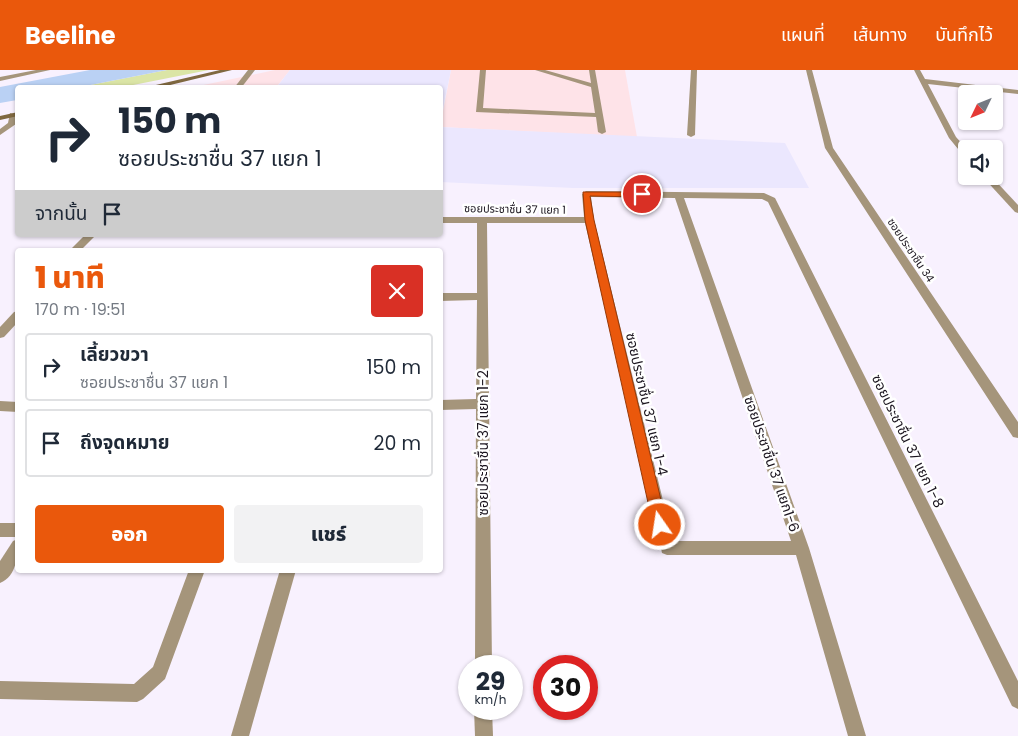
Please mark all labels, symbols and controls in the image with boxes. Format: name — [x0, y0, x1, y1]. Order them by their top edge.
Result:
text: Beeline — [25, 19, 116, 52]
text: แผนที่ — [781, 22, 825, 47]
text: เส้นทาง — [853, 22, 907, 47]
text: บันทึกไว้ — [935, 22, 993, 47]
north arrow — [958, 85, 1002, 130]
map controls — [958, 85, 1003, 185]
text: 150 m — [118, 96, 221, 145]
icon: right — [35, 105, 100, 170]
button: sound — [958, 140, 1003, 185]
text: ซอยประชาชื่น 37 แยก 1 — [118, 143, 322, 174]
pin — [621, 173, 663, 215]
icon: arrive — [628, 180, 656, 208]
text: จากนั้น — [35, 200, 88, 227]
icon: arrive — [98, 200, 126, 228]
street label: ซอยประชาชื่น 37 แยก 1 — [464, 200, 566, 218]
street label: ซอยประชาชื่น 34 — [884, 215, 938, 285]
text: 1 นาที — [35, 256, 105, 299]
button: close — [371, 265, 423, 317]
text: 170 m · 19:51 — [35, 298, 125, 321]
street label: ซอยประชาชื่น 37 แยก 1-4 — [621, 331, 673, 478]
text: เลี้ยวขวา — [80, 341, 149, 368]
icon: right — [37, 353, 65, 381]
text: 150 m — [366, 354, 421, 381]
street label: ซอยประชาชื่น 37 แยก 1-2 — [473, 370, 493, 516]
text: ซอยประชาชื่น 37 แยก 1 — [80, 371, 228, 394]
street label: ซอยประชาชื่น 37 แยก 1-8 — [867, 371, 949, 511]
street label: ซอยประชาชื่น 37 แยก1-6 — [739, 393, 805, 535]
icon: arrive — [37, 429, 65, 457]
text: ถึงจุดหมาย — [80, 429, 170, 456]
text: 20 m — [373, 430, 421, 457]
position arrow — [633, 498, 685, 550]
button: ออก — [35, 505, 224, 563]
button: แชร์ — [234, 505, 423, 563]
speed limit sign: 30 — [533, 655, 598, 720]
text: 29 — [476, 664, 505, 699]
text: km/h — [475, 691, 506, 708]

